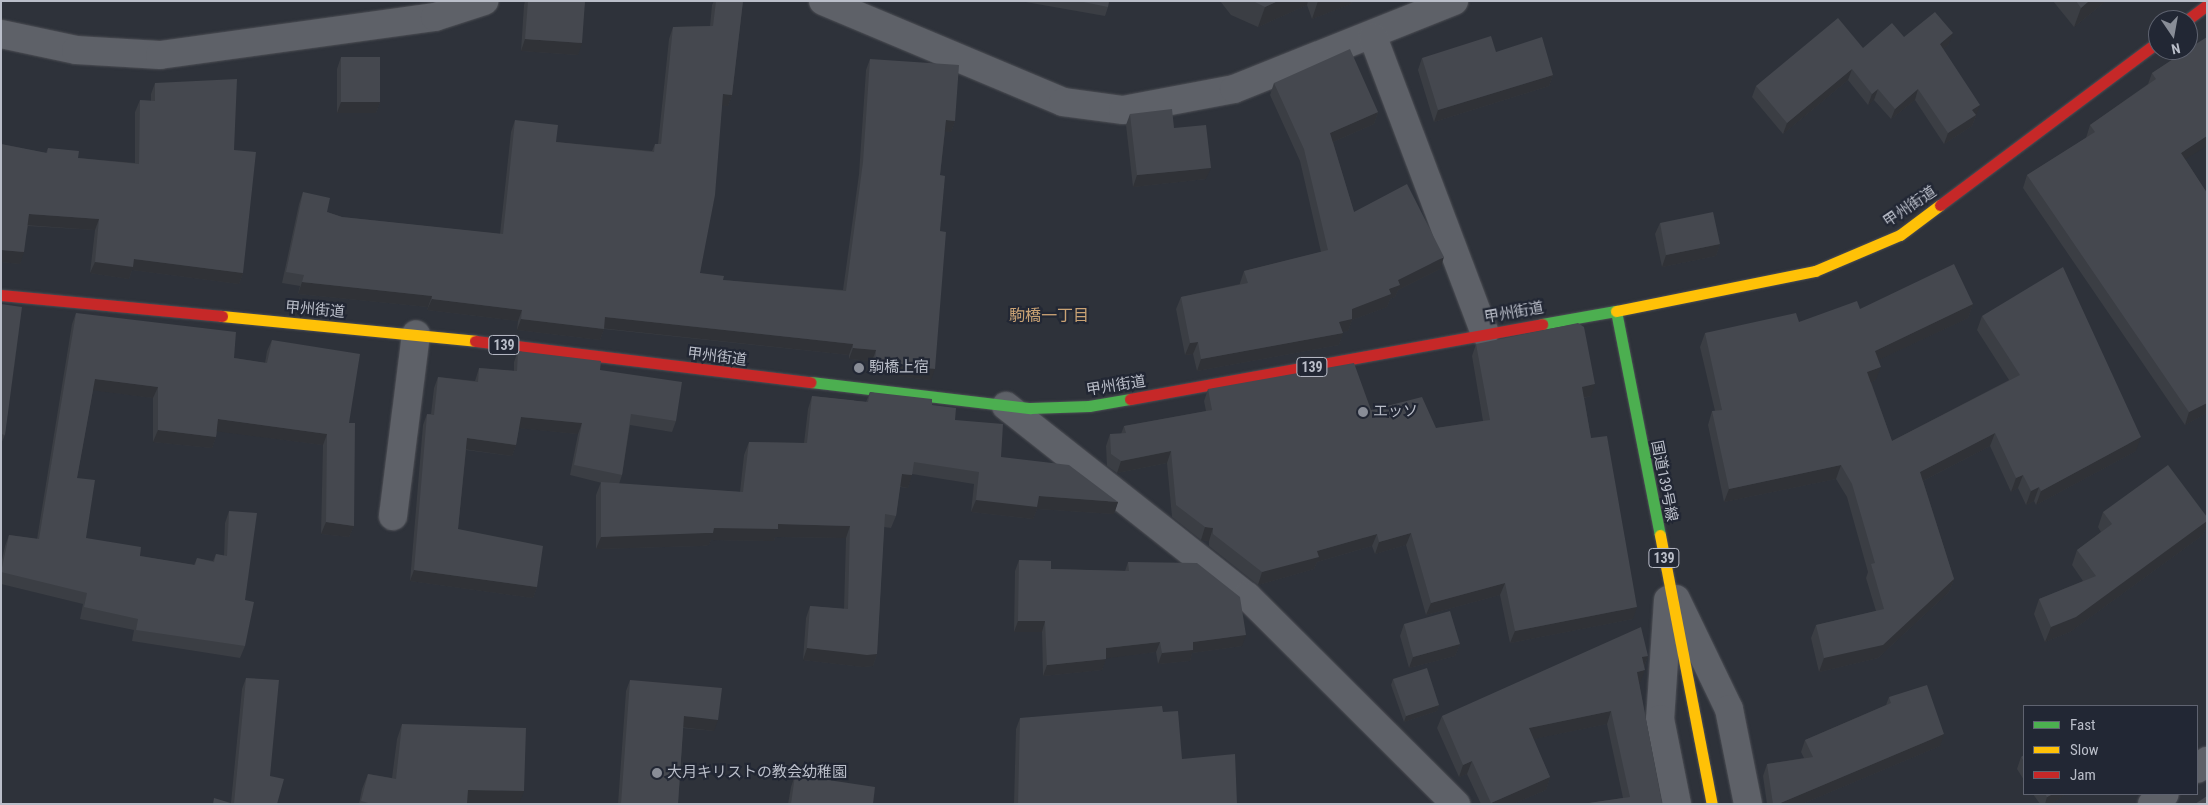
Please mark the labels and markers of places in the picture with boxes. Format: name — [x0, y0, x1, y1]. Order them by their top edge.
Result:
place label: 駒橋上宿 — [869, 359, 929, 377]
marker: 駒橋上宿 — [853, 362, 865, 374]
place label: エッソ — [1373, 403, 1418, 421]
marker: エッソ — [1357, 406, 1369, 418]
place label: 大月キリストの教会幼稚園 — [667, 764, 847, 782]
marker: 大月キリストの教会幼稚園 — [651, 767, 663, 779]

